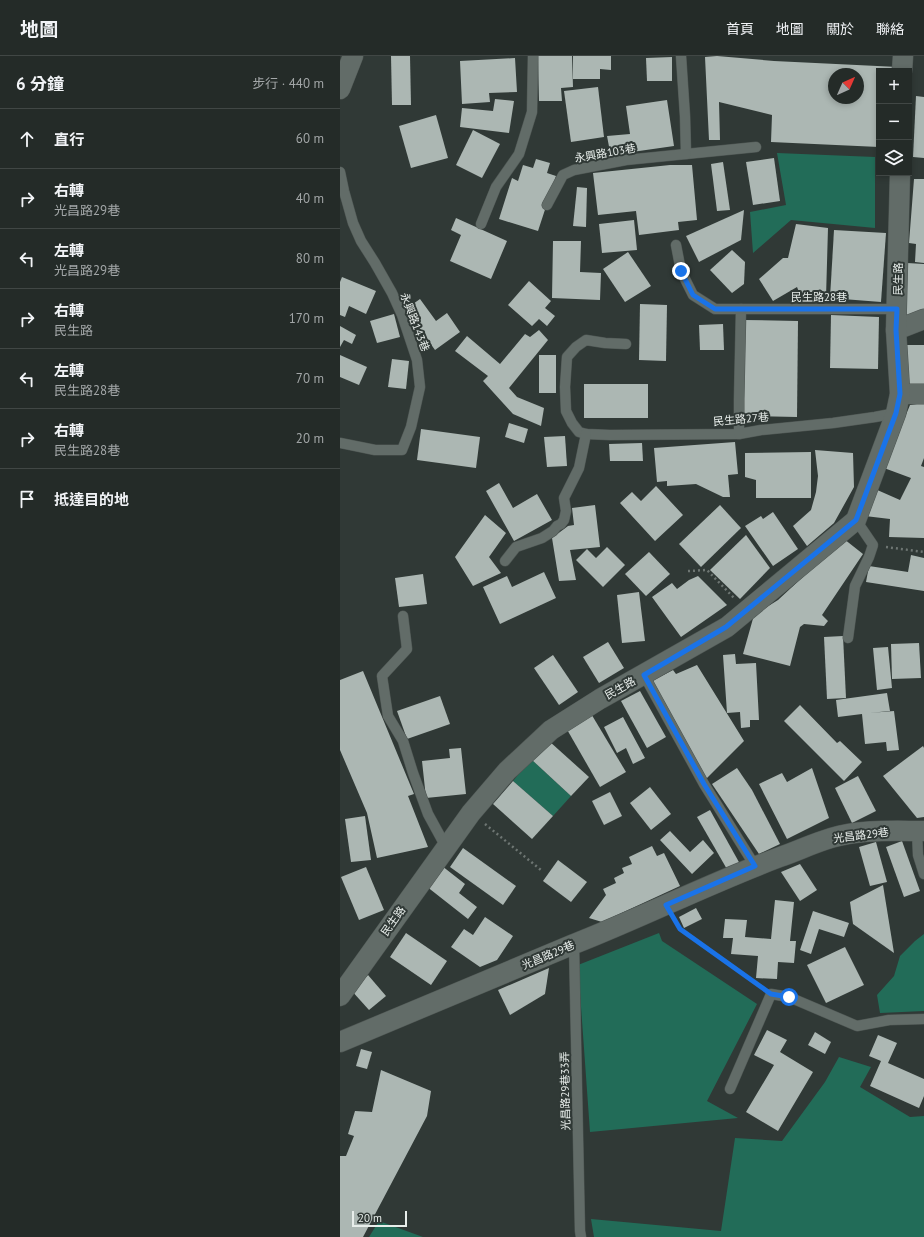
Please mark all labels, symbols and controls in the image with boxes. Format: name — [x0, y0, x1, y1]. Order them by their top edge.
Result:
text: 地圖 — [20, 17, 58, 41]
text: 首頁 — [726, 20, 754, 38]
text: 地圖 — [776, 20, 804, 38]
text: 關於 — [826, 20, 854, 38]
text: 聯絡 — [876, 20, 904, 38]
north arrow — [828, 68, 864, 104]
map controls — [876, 68, 912, 176]
button: + — [876, 68, 912, 104]
text: 6 分鐘 — [16, 73, 64, 95]
text: 步行 · 440 m — [252, 75, 324, 92]
button: − — [876, 104, 912, 140]
icon: ahead — [16, 128, 38, 150]
text: 直行 — [54, 130, 84, 149]
text: 60 m — [296, 130, 324, 147]
button: layers — [876, 140, 912, 176]
street label: 永興路103巷 — [573, 141, 637, 165]
text: 右轉 — [54, 181, 84, 200]
icon: right — [16, 188, 38, 210]
text: 40 m — [296, 190, 324, 207]
text: 光昌路29巷 — [54, 202, 120, 219]
text: 左轉 — [54, 241, 84, 260]
icon: left — [16, 248, 38, 270]
text: 80 m — [296, 250, 324, 267]
text: 光昌路29巷 — [54, 262, 120, 279]
route end — [672, 262, 690, 280]
street label: 民生路 — [891, 262, 905, 296]
street label: 民生路28巷 — [791, 290, 847, 304]
street label: 永興路143巷 — [397, 291, 433, 353]
text: 右轉 — [54, 301, 84, 320]
icon: right — [16, 308, 38, 330]
text: 170 m — [289, 310, 324, 327]
text: 民生路 — [54, 322, 93, 339]
text: 左轉 — [54, 361, 84, 380]
icon: left — [16, 368, 38, 390]
text: 70 m — [296, 370, 324, 387]
text: 民生路28巷 — [54, 382, 120, 399]
street label: 民生路27巷 — [712, 410, 770, 428]
text: 右轉 — [54, 421, 84, 440]
icon: right — [16, 428, 38, 450]
text: 20 m — [296, 430, 324, 447]
text: 民生路28巷 — [54, 442, 120, 459]
icon: arrive — [16, 488, 38, 510]
text: 抵達目的地 — [54, 490, 129, 509]
street label: 民生路 — [602, 674, 638, 702]
street label: 光昌路29巷 — [832, 825, 890, 845]
street label: 民生路 — [378, 903, 408, 939]
street label: 光昌路29巷 — [519, 938, 577, 972]
route start — [780, 988, 798, 1006]
street label: 光昌路29巷33弄 — [557, 1051, 573, 1131]
scale bar — [352, 1209, 407, 1228]
text: 20 m — [358, 1211, 382, 1225]

